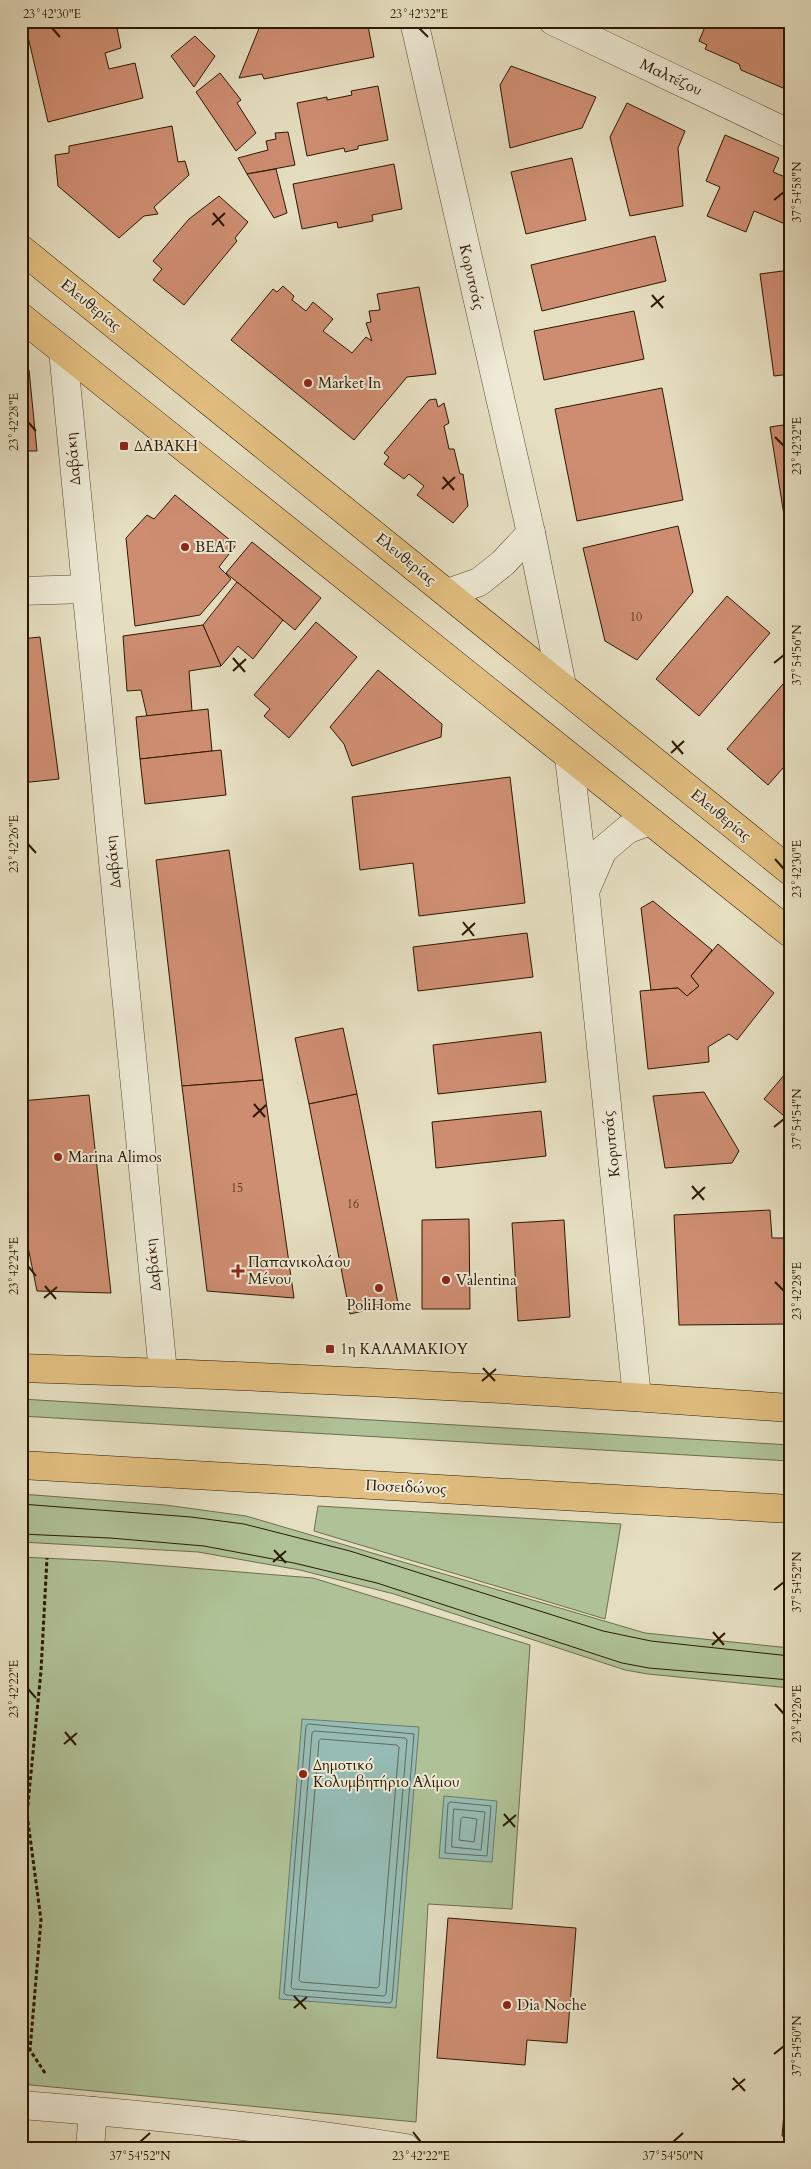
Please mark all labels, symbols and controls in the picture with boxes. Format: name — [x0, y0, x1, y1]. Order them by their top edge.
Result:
text: 23°42'30"E — [23, 6, 81, 22]
text: 23°42'32"E — [390, 6, 448, 22]
street label: Μαλτέζου — [637, 54, 706, 100]
text: 37°54'58"N — [789, 161, 805, 222]
street label: Κορυτσάς — [455, 242, 489, 312]
street label: Ελευθερίας — [56, 274, 126, 336]
place label: Market In — [318, 373, 382, 393]
marker: Market In — [302, 377, 314, 389]
text: 23°42'28"E — [6, 393, 22, 451]
text: 23°42'32"E — [789, 417, 805, 475]
street label: Δαβάκη — [61, 432, 85, 486]
place label: ΔΑΒΑΚΗ — [134, 436, 199, 456]
marker: ΔΑΒΑΚΗ — [118, 440, 130, 452]
street label: Ελευθερίας — [371, 528, 441, 590]
place label: ΒΕΑΤ — [195, 537, 236, 557]
marker: ΒΕΑΤ — [179, 541, 191, 553]
house number: 10 — [630, 609, 642, 625]
text: 37°54'56"N — [789, 624, 805, 685]
street label: Ελευθερίας — [686, 784, 756, 846]
text: 23°42'26"E — [6, 815, 22, 873]
street label: Δαβάκη — [100, 835, 126, 889]
text: 23°42'30"E — [789, 840, 805, 898]
text: 37°54'54"N — [789, 1088, 805, 1149]
street label: Κορυτσάς — [597, 1109, 624, 1178]
place label: Marina Alimos — [68, 1147, 162, 1167]
marker: Marina Alimos — [52, 1151, 64, 1163]
house number: 15 — [231, 1180, 243, 1196]
house number: 16 — [347, 1196, 359, 1212]
text: 23°42'24"E — [6, 1237, 22, 1295]
street label: Δαβάκη — [140, 1238, 166, 1292]
place label: Παπανικολάου Μένου — [248, 1252, 350, 1289]
text: 23°42'28"E — [789, 1262, 805, 1320]
marker: Παπανικολάου Μένου — [232, 1265, 244, 1277]
place label: Valentina — [456, 1270, 517, 1290]
marker: Valentina — [440, 1274, 452, 1286]
marker: PoliHome — [373, 1282, 385, 1294]
place label: PoliHome — [346, 1295, 412, 1315]
place label: 1η ΚΑΛΑΜΑΚΙΟΥ — [340, 1339, 469, 1359]
marker: 1η ΚΑΛΑΜΑΚΙΟΥ — [324, 1343, 336, 1355]
street label: Ποσειδώνος — [365, 1475, 448, 1499]
text: 37°54'52"N — [789, 1551, 805, 1612]
text: 23°42'22"E — [6, 1660, 22, 1718]
text: 23°42'26"E — [789, 1685, 805, 1743]
place label: Δημοτικό Κολυμβητήριο Αλίμου — [313, 1755, 460, 1792]
marker: Δημοτικό Κολυμβητήριο Αλίμου — [297, 1768, 309, 1780]
place label: Dia Noche — [517, 1995, 587, 2015]
marker: Dia Noche — [501, 1999, 513, 2011]
text: 37°54'50"N — [789, 2015, 805, 2076]
text: 37°54'52"N — [110, 2148, 171, 2164]
text: 23°42'22"E — [392, 2148, 450, 2164]
text: 37°54'50"N — [643, 2148, 704, 2164]

